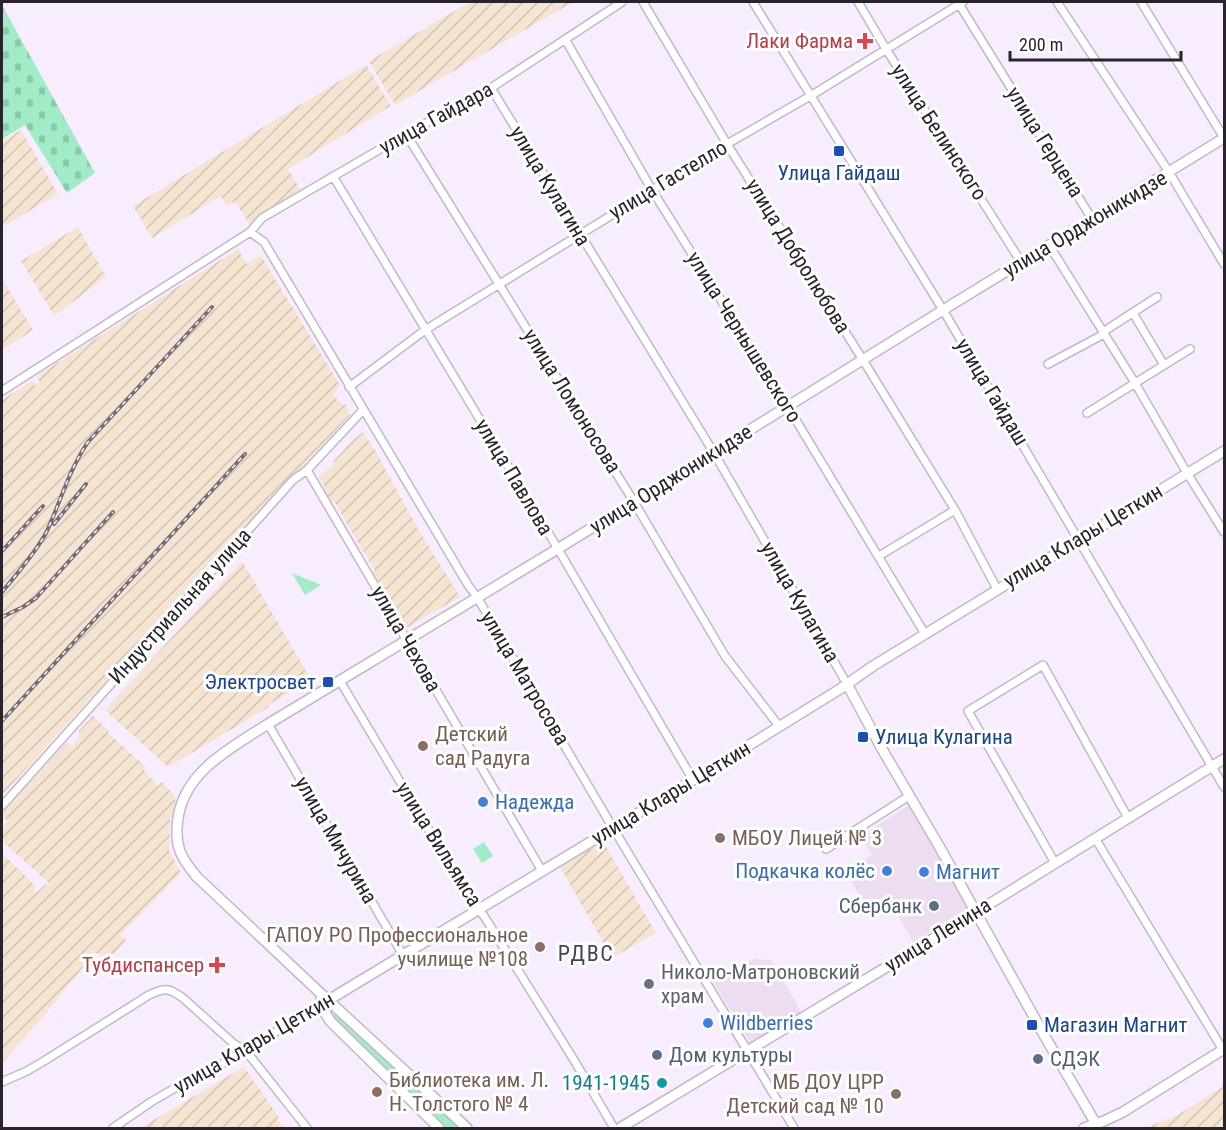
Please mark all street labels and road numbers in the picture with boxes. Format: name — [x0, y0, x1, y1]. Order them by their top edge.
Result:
street label: улица Белинского — [886, 59, 992, 205]
street label: улица Гайдара — [375, 77, 497, 159]
street label: улица Герцена — [1002, 82, 1088, 202]
street label: улица Кулагина — [505, 122, 595, 250]
street label: улица Гастелло — [605, 135, 731, 225]
street label: улица Орджоникидзе — [999, 166, 1171, 282]
street label: улица Добролюбова — [741, 174, 855, 338]
street label: улица Чернышевского — [682, 247, 806, 427]
street label: улица Ломоносова — [518, 325, 626, 477]
street label: улица Гайдаш — [951, 334, 1033, 450]
street label: улица Павлова — [470, 415, 558, 539]
street label: улица Орджоникидзе — [586, 419, 757, 539]
street label: улица Клары Цеткин — [999, 479, 1167, 593]
street label: Индустриальная улица — [104, 523, 256, 689]
street label: улица Кулагина — [756, 537, 844, 667]
street label: улица Чехова — [366, 582, 446, 696]
street label: улица Матросова — [476, 607, 574, 749]
street label: улица Клары Цеткин — [587, 736, 755, 850]
street label: улица Мичурина — [290, 772, 382, 908]
street label: улица Вильямса — [391, 777, 487, 911]
street label: улица Ленина — [881, 893, 995, 977]
street label: улица Клары Цеткин — [170, 987, 338, 1099]

